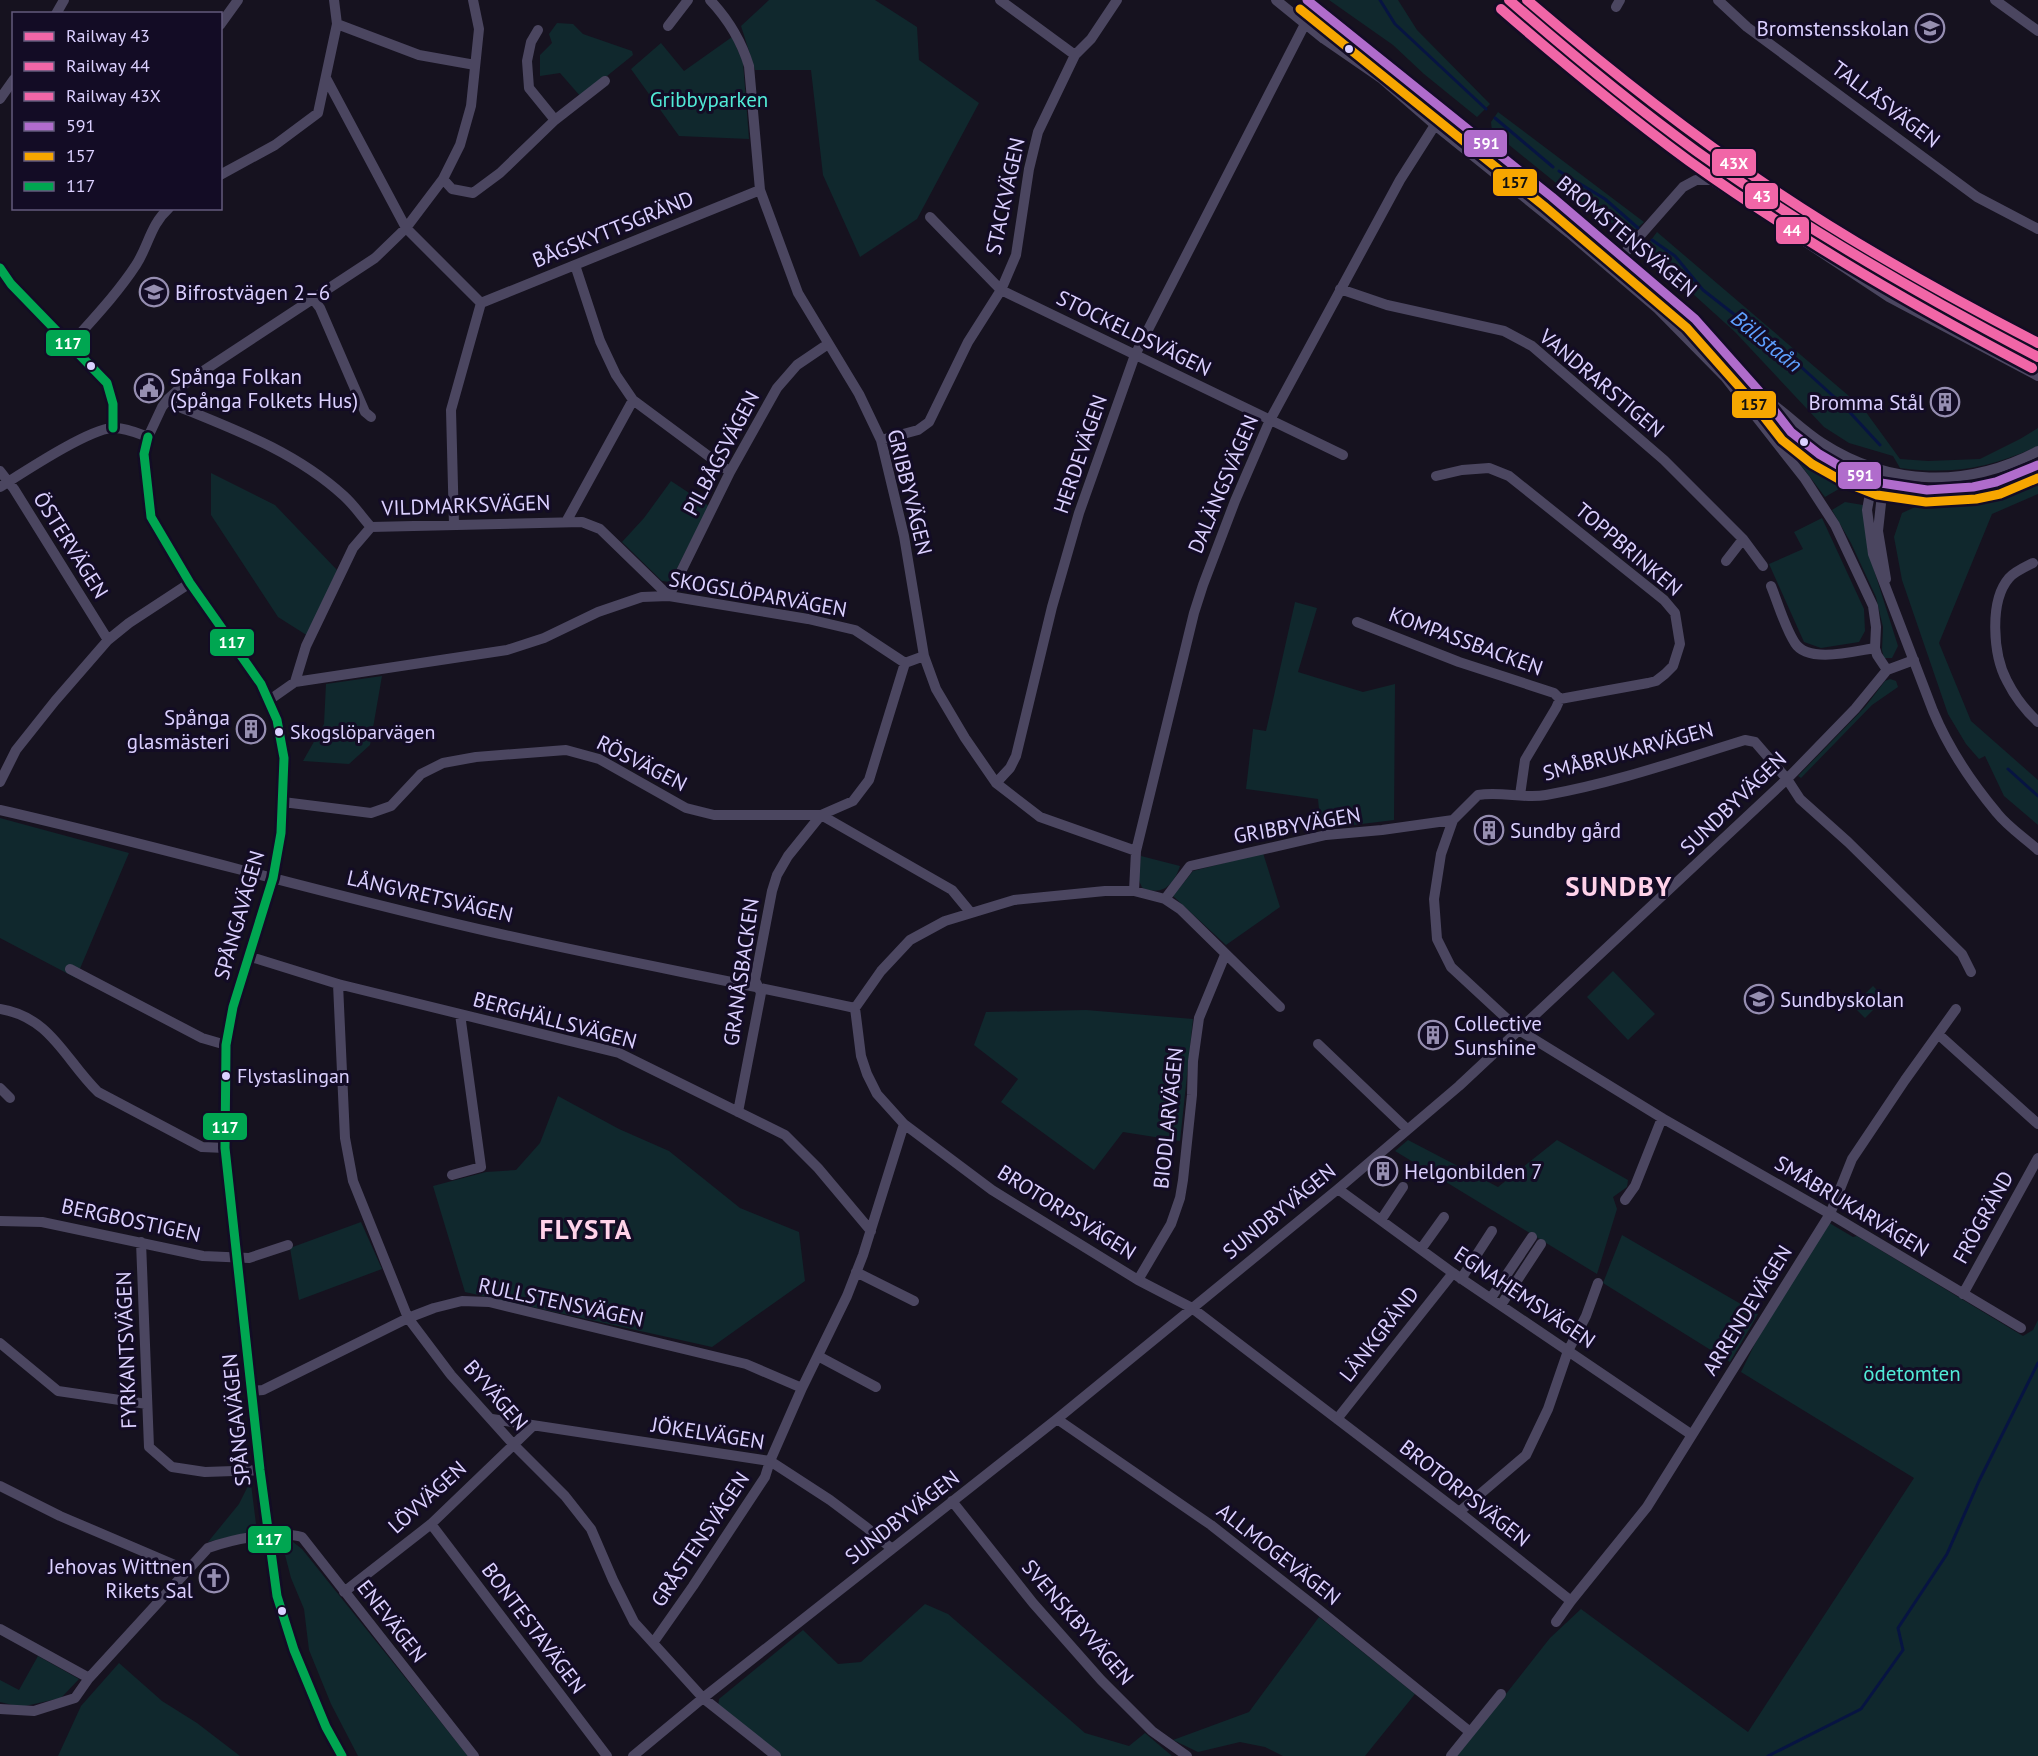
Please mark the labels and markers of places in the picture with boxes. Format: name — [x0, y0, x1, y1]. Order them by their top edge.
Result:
school or university icon: Bromstensskolan — [1914, 12, 1946, 44]
place label: Bromstensskolan — [1757, 15, 1909, 42]
unlabelled marker — [1343, 43, 1355, 55]
school or university icon: Bifrostvägen 2–6 — [138, 276, 170, 308]
place label: Bifrostvägen 2–6 — [175, 279, 330, 306]
unlabelled marker — [85, 360, 97, 372]
place label: Spånga Folkan (Spånga Folkets Hus) — [170, 363, 358, 414]
public building icon: Spånga Folkan (Spånga Folkets Hus) — [133, 372, 165, 404]
building icon: Bromma Stål — [1929, 386, 1961, 418]
place label: Bromma Stål — [1808, 389, 1924, 416]
unlabelled marker — [1798, 436, 1810, 448]
place label: Spånga glasmästeri — [127, 704, 230, 755]
building icon: Spånga glasmästeri — [235, 713, 267, 745]
place label: Skogslöparvägen — [290, 719, 435, 745]
marker: Skogslöparvägen — [273, 726, 285, 738]
building icon: Sundby gård — [1473, 814, 1505, 846]
place label: Sundby gård — [1510, 817, 1621, 844]
school or university icon: Sundbyskolan — [1743, 983, 1775, 1015]
place label: Sundbyskolan — [1780, 986, 1904, 1013]
place label: Collective Sunshine — [1454, 1010, 1542, 1061]
building icon: Collective Sunshine — [1417, 1019, 1449, 1051]
place label: Flystaslingan — [237, 1063, 350, 1089]
marker: Flystaslingan — [220, 1070, 232, 1082]
building icon: Helgonbilden 7 — [1367, 1155, 1399, 1187]
place label: Helgonbilden 7 — [1404, 1158, 1543, 1185]
place label: Jehovas Wittnen Rikets Sal — [47, 1553, 193, 1604]
church icon: Jehovas Wittnen Rikets Sal — [198, 1562, 230, 1594]
unlabelled marker — [276, 1605, 288, 1617]

